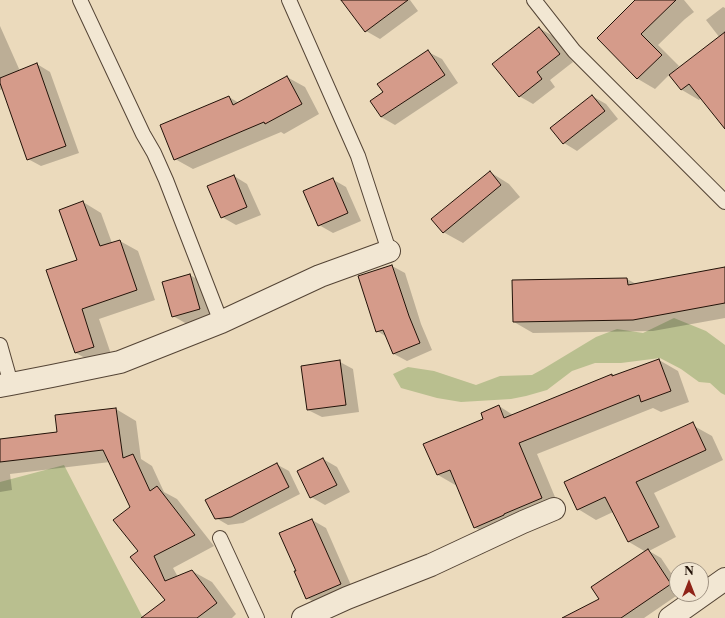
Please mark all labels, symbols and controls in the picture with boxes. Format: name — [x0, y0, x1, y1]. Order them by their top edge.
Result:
north arrow — [669, 562, 709, 602]
text: N — [684, 564, 694, 578]

